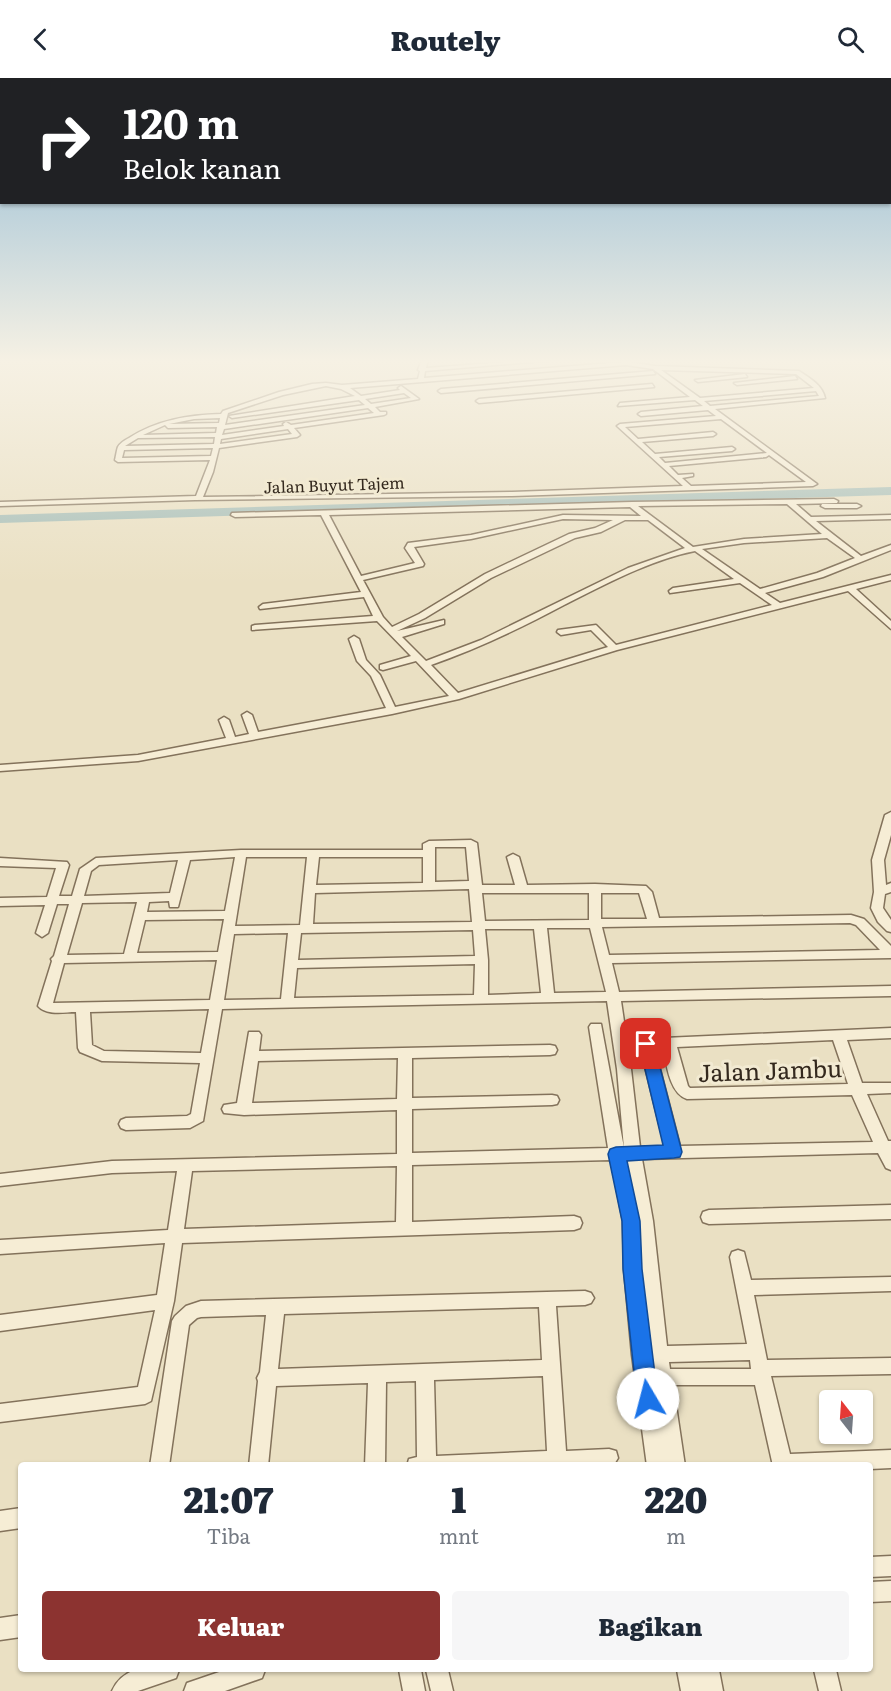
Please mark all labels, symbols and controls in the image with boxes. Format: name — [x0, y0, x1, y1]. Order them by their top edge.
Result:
text: Routely — [391, 19, 500, 59]
icon: back — [24, 23, 57, 56]
icon: search — [834, 23, 867, 56]
text: 120 m — [123, 90, 239, 152]
icon: right — [24, 102, 102, 180]
text: Belok kanan — [123, 147, 281, 187]
street label: Jalan Buyut Tajem — [263, 470, 405, 498]
pin — [620, 1018, 671, 1069]
icon: arrive — [629, 1027, 662, 1060]
street label: Jalan Jambu — [697, 1049, 843, 1089]
position arrow — [616, 1367, 680, 1431]
north arrow — [819, 1390, 873, 1444]
map controls — [819, 1390, 873, 1444]
text: 21:07 — [184, 1471, 273, 1524]
text: 1 — [451, 1471, 466, 1524]
text: 220 — [644, 1471, 707, 1524]
text: Tiba — [207, 1520, 250, 1550]
text: mnt — [439, 1520, 479, 1550]
text: m — [666, 1520, 686, 1550]
button: Keluar — [42, 1591, 440, 1660]
button: Bagikan — [452, 1591, 849, 1660]

